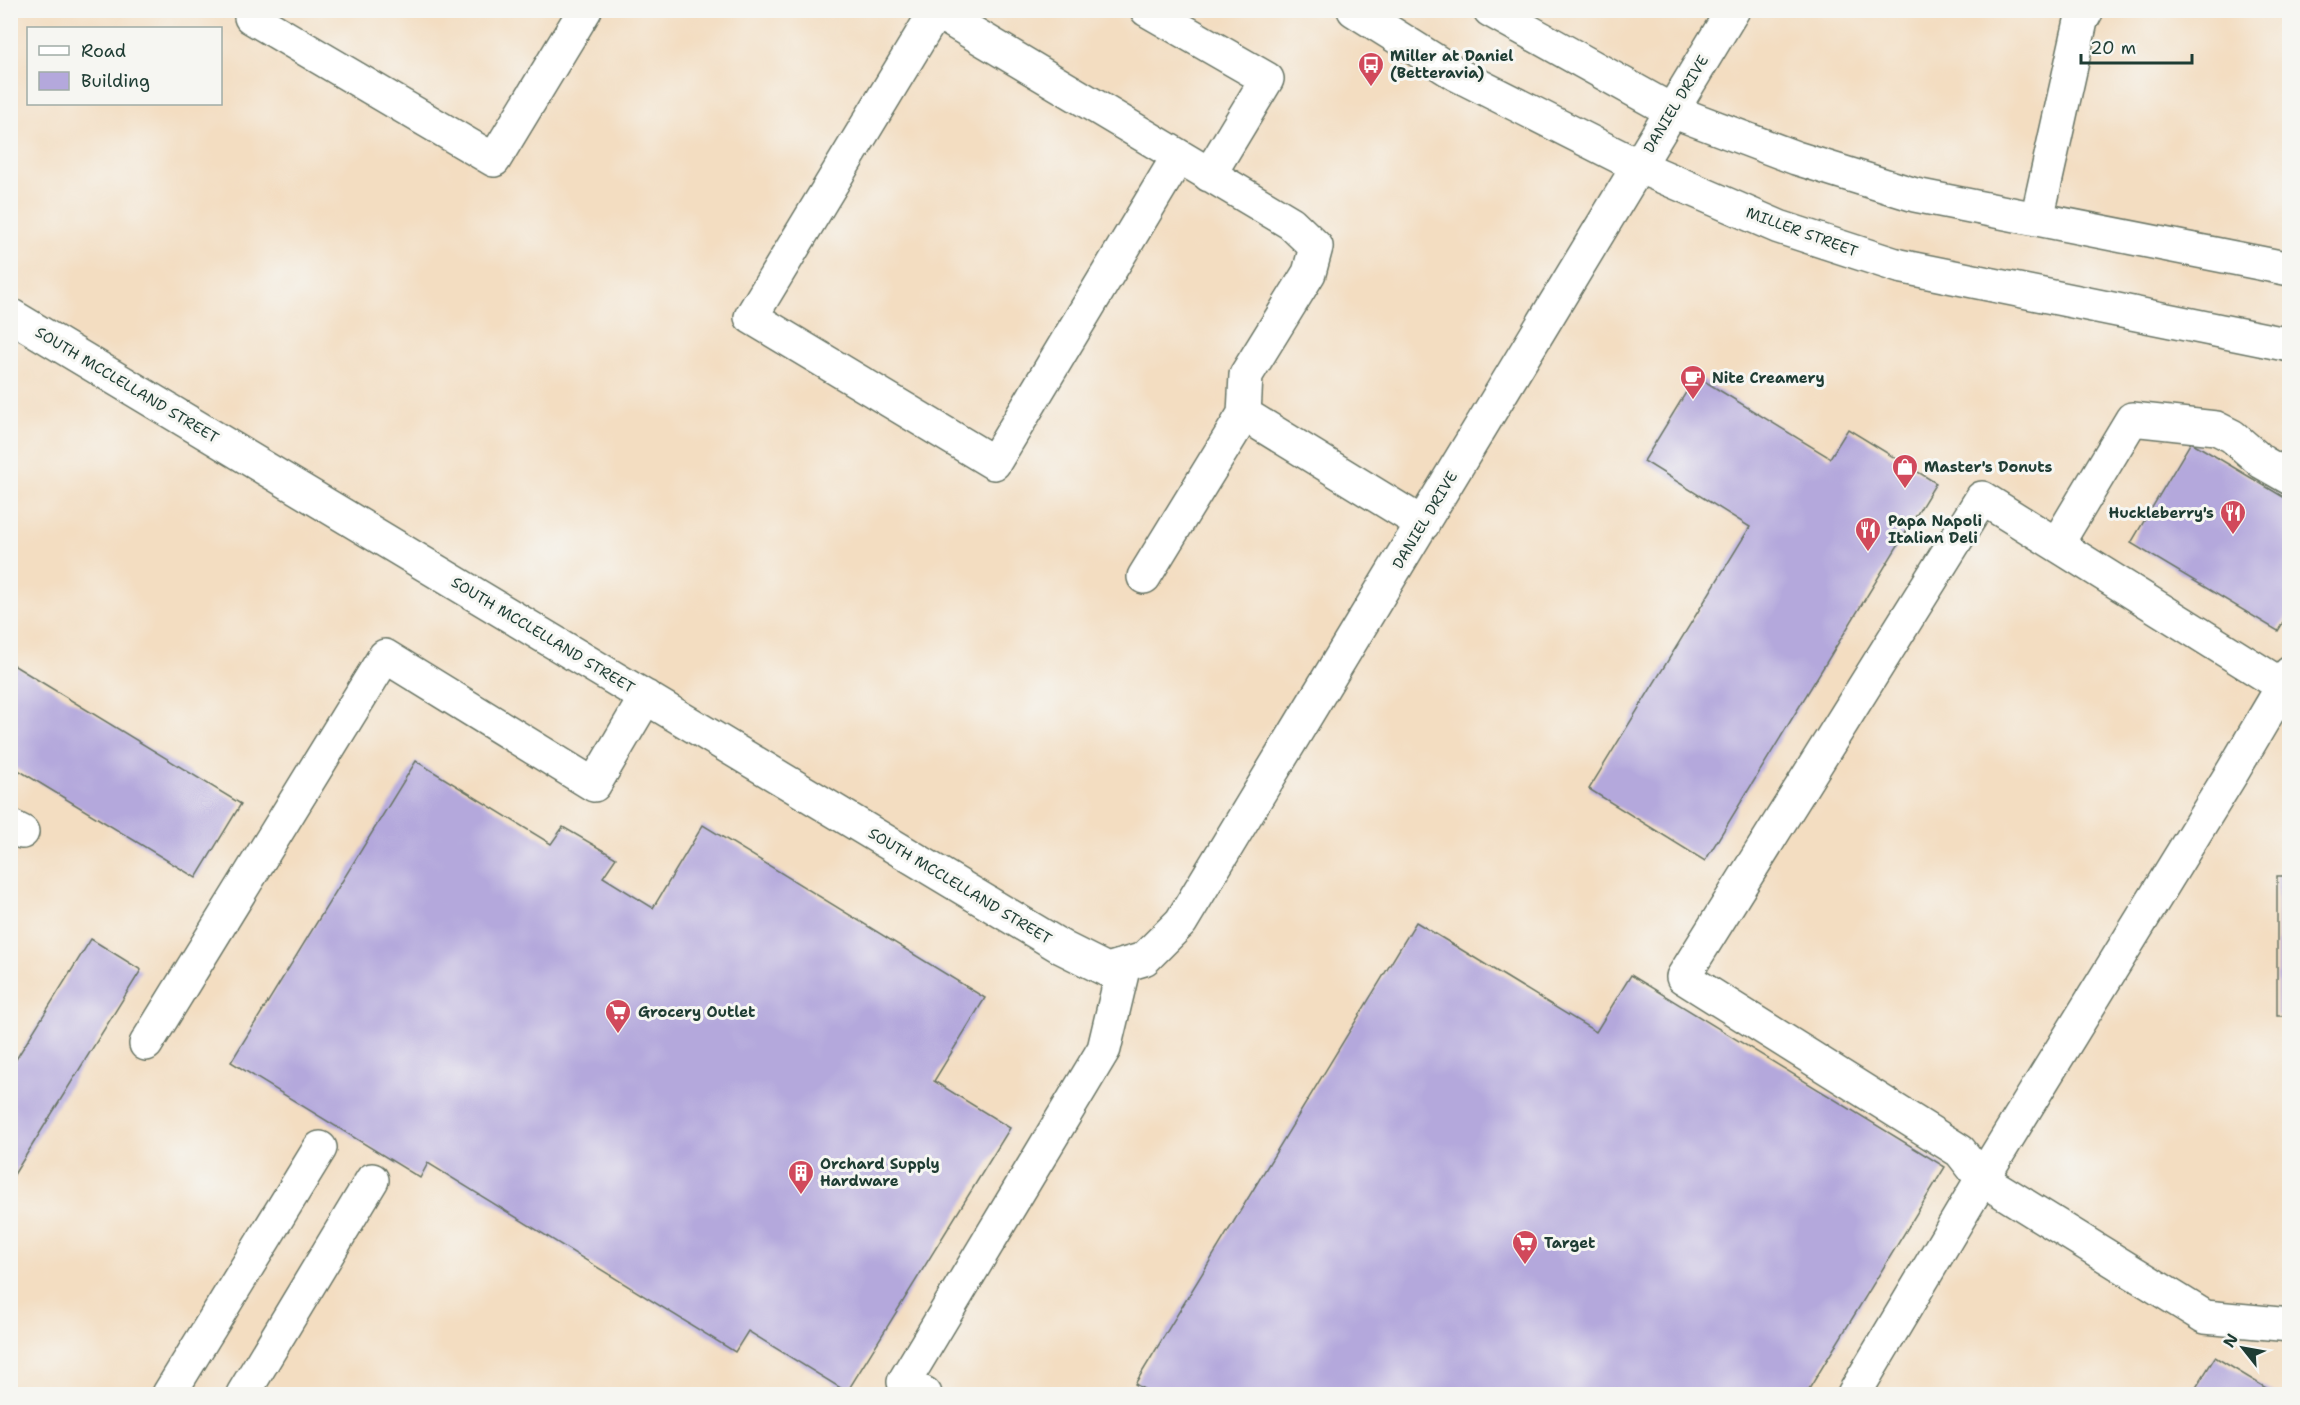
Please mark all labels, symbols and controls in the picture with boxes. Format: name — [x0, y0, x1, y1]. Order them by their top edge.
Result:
legend — [27, 27, 222, 105]
scale bar — [2081, 27, 2192, 65]
text: 20 m — [2090, 36, 2136, 60]
text: Road — [81, 39, 126, 63]
place label: Miller at Daniel (Betteravia) — [1390, 46, 1514, 83]
bus stop icon: Miller at Daniel (Betteravia) — [1356, 50, 1386, 88]
street label: DANIEL DRIVE — [1639, 51, 1713, 157]
text: Building — [81, 69, 150, 93]
street label: MILLER STREET — [1743, 203, 1861, 261]
street label: SOUTH MCCLELLAND STREET — [32, 322, 222, 448]
cafe icon: Nite Creamery — [1678, 363, 1708, 401]
place label: Nite Creamery — [1712, 368, 1825, 388]
shop icon: Master's Donuts — [1890, 452, 1920, 490]
place label: Master's Donuts — [1924, 457, 2053, 477]
street label: DANIEL DRIVE — [1388, 467, 1462, 573]
restaurant icon: Huckleberry's — [2218, 498, 2248, 536]
place label: Huckleberry's — [2109, 503, 2214, 523]
place label: Papa Napoli Italian Deli — [1888, 511, 1982, 548]
restaurant icon: Papa Napoli Italian Deli — [1853, 515, 1883, 553]
street label: SOUTH MCCLELLAND STREET — [448, 572, 638, 698]
street label: SOUTH MCCLELLAND STREET — [865, 823, 1055, 949]
supermarket icon: Grocery Outlet — [603, 997, 633, 1035]
place label: Grocery Outlet — [638, 1002, 755, 1022]
place label: Orchard Supply Hardware — [820, 1154, 940, 1191]
building icon: Orchard Supply Hardware — [786, 1158, 816, 1196]
supermarket icon: Target — [1510, 1228, 1540, 1266]
place label: Target — [1544, 1233, 1595, 1253]
north arrow — [2213, 1318, 2273, 1378]
text: N — [2218, 1330, 2243, 1351]

